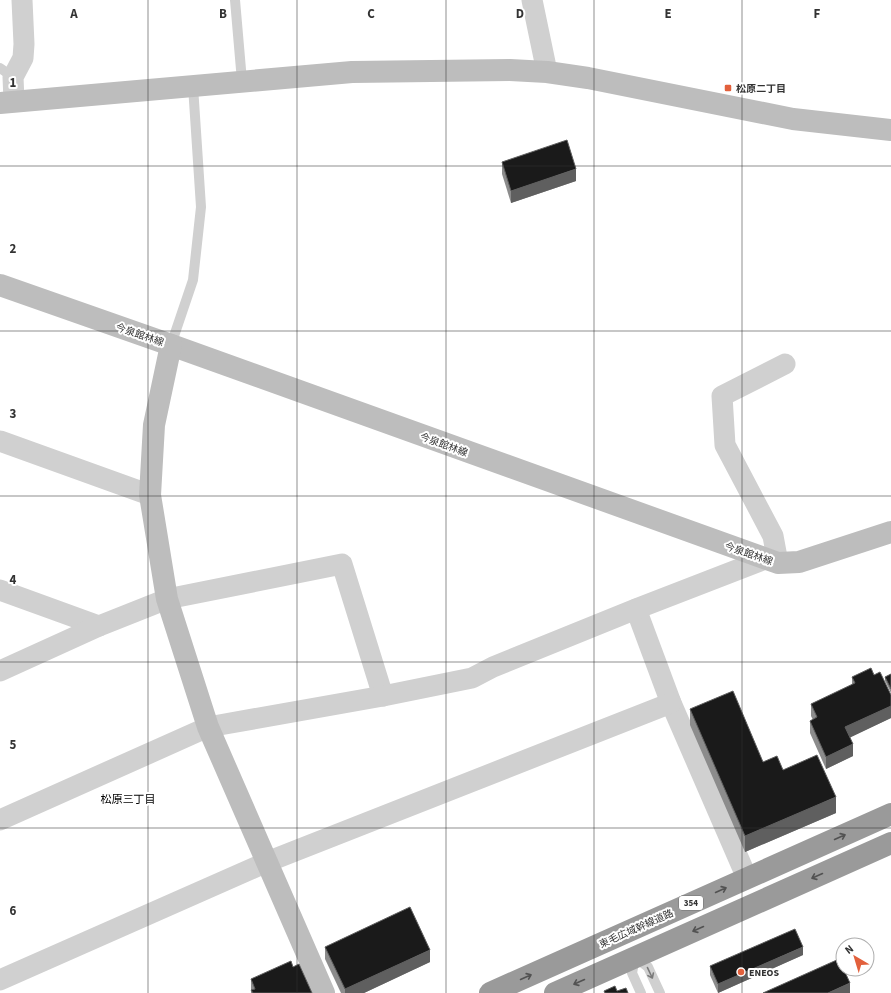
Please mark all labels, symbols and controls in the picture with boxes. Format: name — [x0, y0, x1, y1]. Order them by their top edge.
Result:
text: A — [69, 5, 78, 23]
text: B — [219, 5, 227, 23]
text: C — [367, 5, 375, 23]
text: D — [516, 5, 524, 23]
text: E — [664, 5, 672, 23]
text: F — [814, 5, 821, 23]
text: 1 — [10, 74, 17, 92]
place label: 松原二丁目 — [736, 82, 786, 96]
marker: 松原二丁目 — [723, 83, 733, 93]
text: 2 — [10, 240, 17, 258]
street label: 今泉館林線 — [114, 320, 166, 350]
text: 3 — [10, 405, 17, 423]
street label: 今泉館林線 — [418, 430, 470, 460]
street label: 今泉館林線 — [723, 539, 775, 569]
text: 4 — [10, 571, 17, 589]
text: 5 — [10, 736, 17, 754]
district label: 松原三丁目 — [101, 792, 156, 807]
one-way arrow — [833, 833, 845, 840]
one-way arrow — [811, 873, 823, 880]
one-way arrow — [715, 886, 727, 893]
road number: 354 — [679, 896, 703, 910]
text: 6 — [10, 902, 17, 920]
street label: 東毛広域幹線道路 — [597, 906, 676, 952]
one-way arrow — [693, 926, 705, 933]
north arrow — [835, 937, 875, 977]
text: N — [842, 941, 857, 958]
one-way arrow — [647, 966, 654, 978]
place label: ENEOS — [749, 966, 779, 980]
marker: ENEOS — [736, 967, 746, 977]
one-way arrow — [519, 973, 531, 980]
one-way arrow — [574, 979, 586, 986]

